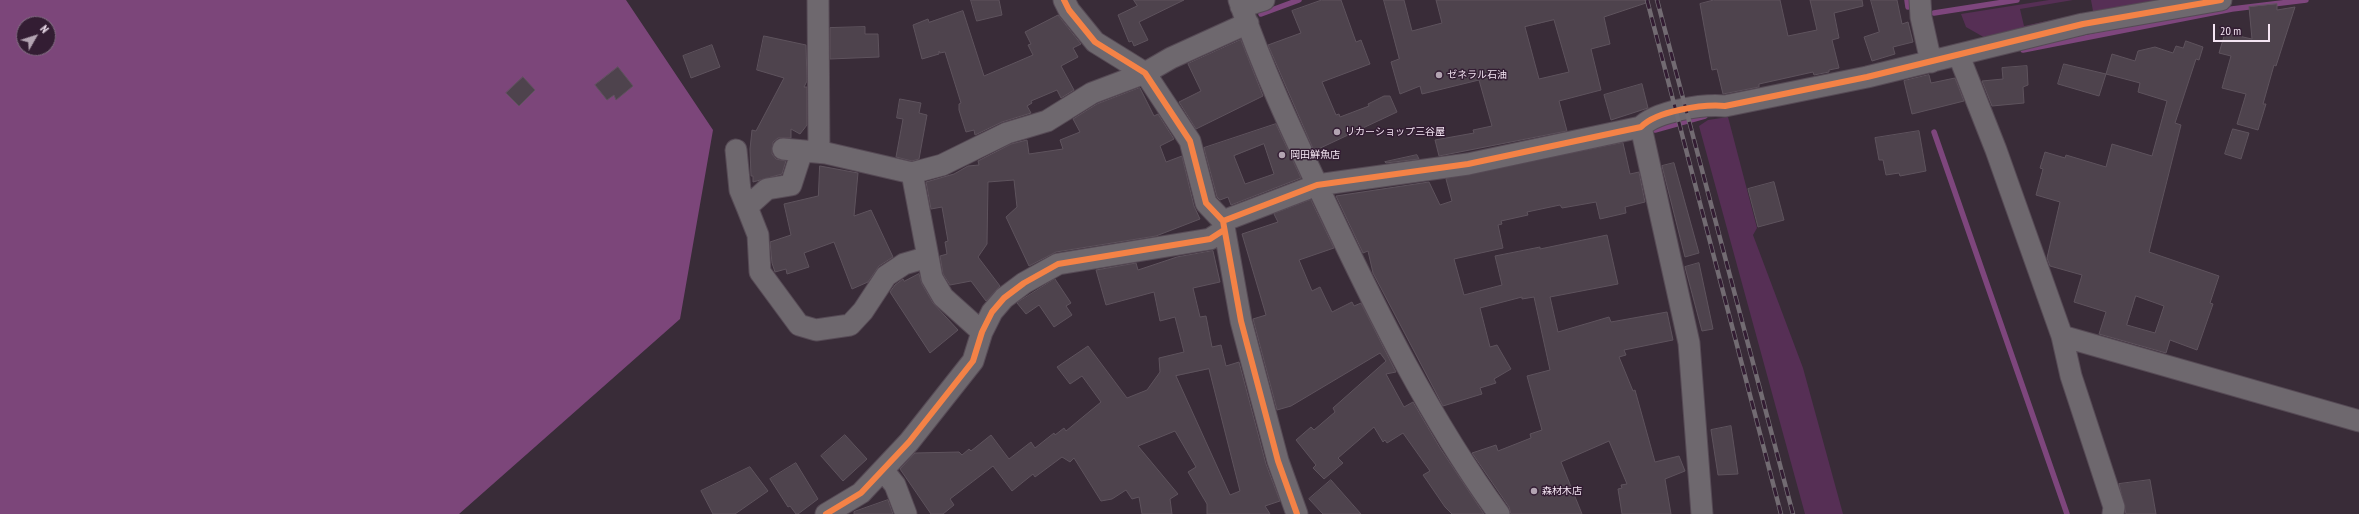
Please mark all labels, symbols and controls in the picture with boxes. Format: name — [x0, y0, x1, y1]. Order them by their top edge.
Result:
north arrow — [16, 16, 56, 56]
scale bar — [2215, 16, 2272, 42]
text: N — [37, 22, 52, 36]
text: 20 m — [2220, 23, 2241, 38]
place label: ゼネラル石油 — [1447, 69, 1507, 81]
marker: ゼネラル石油 — [1434, 70, 1444, 80]
place label: リカーショップ三谷屋 — [1345, 126, 1445, 138]
marker: リカーショップ三谷屋 — [1332, 127, 1342, 137]
place label: 岡田鮮魚店 — [1290, 149, 1340, 161]
marker: 岡田鮮魚店 — [1277, 150, 1287, 160]
place label: 森材木店 — [1542, 485, 1582, 497]
marker: 森材木店 — [1529, 486, 1539, 496]

